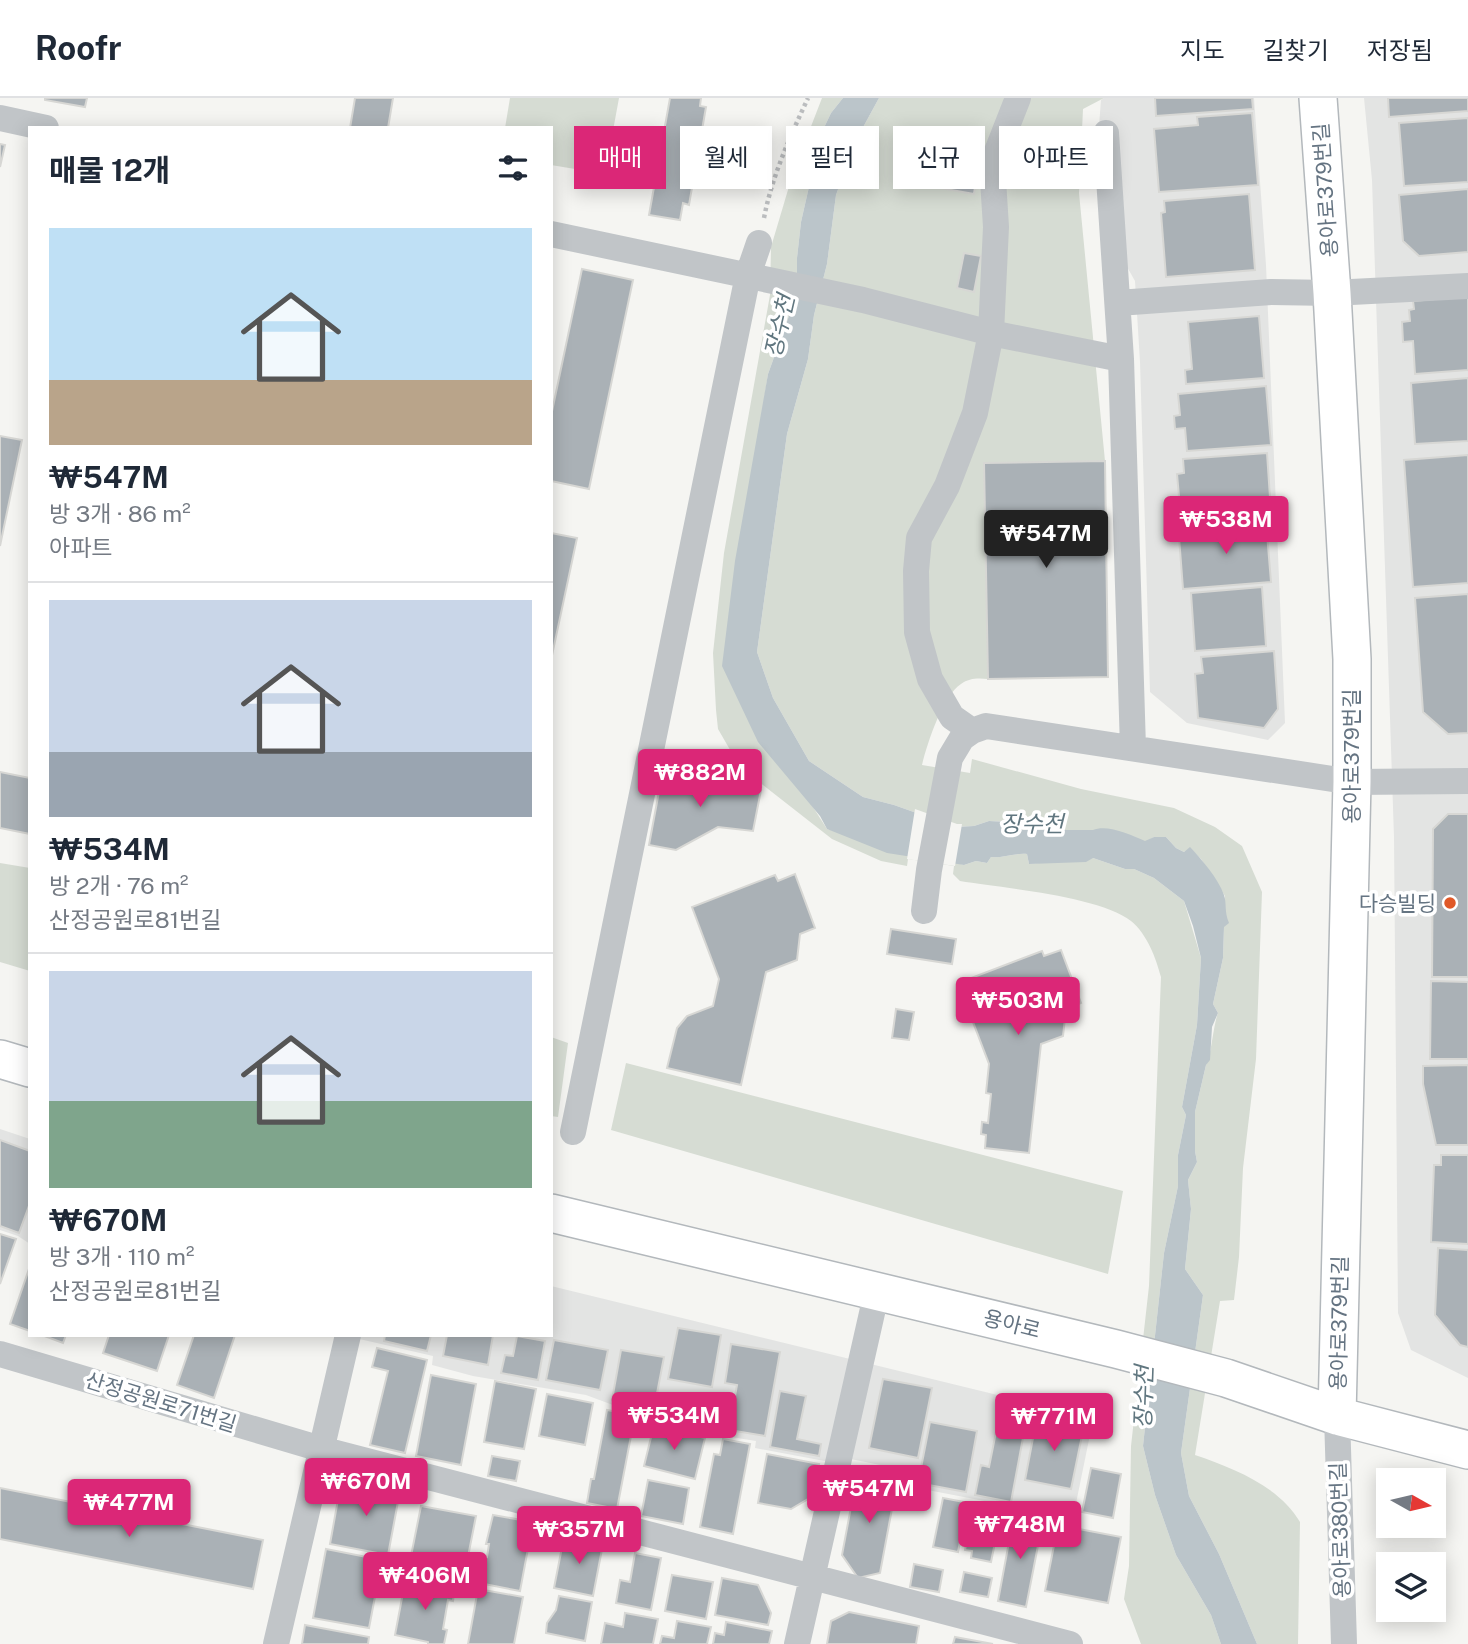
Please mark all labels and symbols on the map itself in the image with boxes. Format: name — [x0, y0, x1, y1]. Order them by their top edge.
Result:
street label: 용아로379번길 — [1308, 122, 1342, 258]
water label: 장수천 — [759, 289, 800, 360]
pin: ₩538M — [1177, 496, 1275, 556]
pin: ₩547M — [997, 510, 1095, 570]
street label: 용아로379번길 — [1339, 689, 1364, 823]
pin: ₩882M — [651, 750, 749, 809]
water label: 장수천 — [1000, 810, 1067, 837]
place label: 다승빌딩 — [1359, 891, 1436, 916]
marker: 다승빌딩 — [1442, 895, 1458, 911]
pin: ₩503M — [969, 978, 1067, 1037]
street label: 용아로379번길 — [1325, 1255, 1353, 1391]
street label: 용아로 — [981, 1305, 1043, 1343]
water label: 장수천 — [1128, 1362, 1158, 1429]
street label: 산정공원로71번길 — [82, 1367, 240, 1437]
pin: ₩534M — [625, 1392, 723, 1452]
pin: ₩771M — [1005, 1394, 1103, 1453]
pin: ₩670M — [317, 1458, 415, 1518]
street label: 용아로380번길 — [1325, 1462, 1355, 1598]
pin: ₩547M — [820, 1466, 918, 1525]
north arrow — [1376, 1468, 1446, 1538]
pin: ₩477M — [80, 1480, 178, 1539]
pin: ₩748M — [971, 1502, 1069, 1561]
pin: ₩357M — [530, 1506, 628, 1566]
pin: ₩406M — [376, 1552, 474, 1612]

